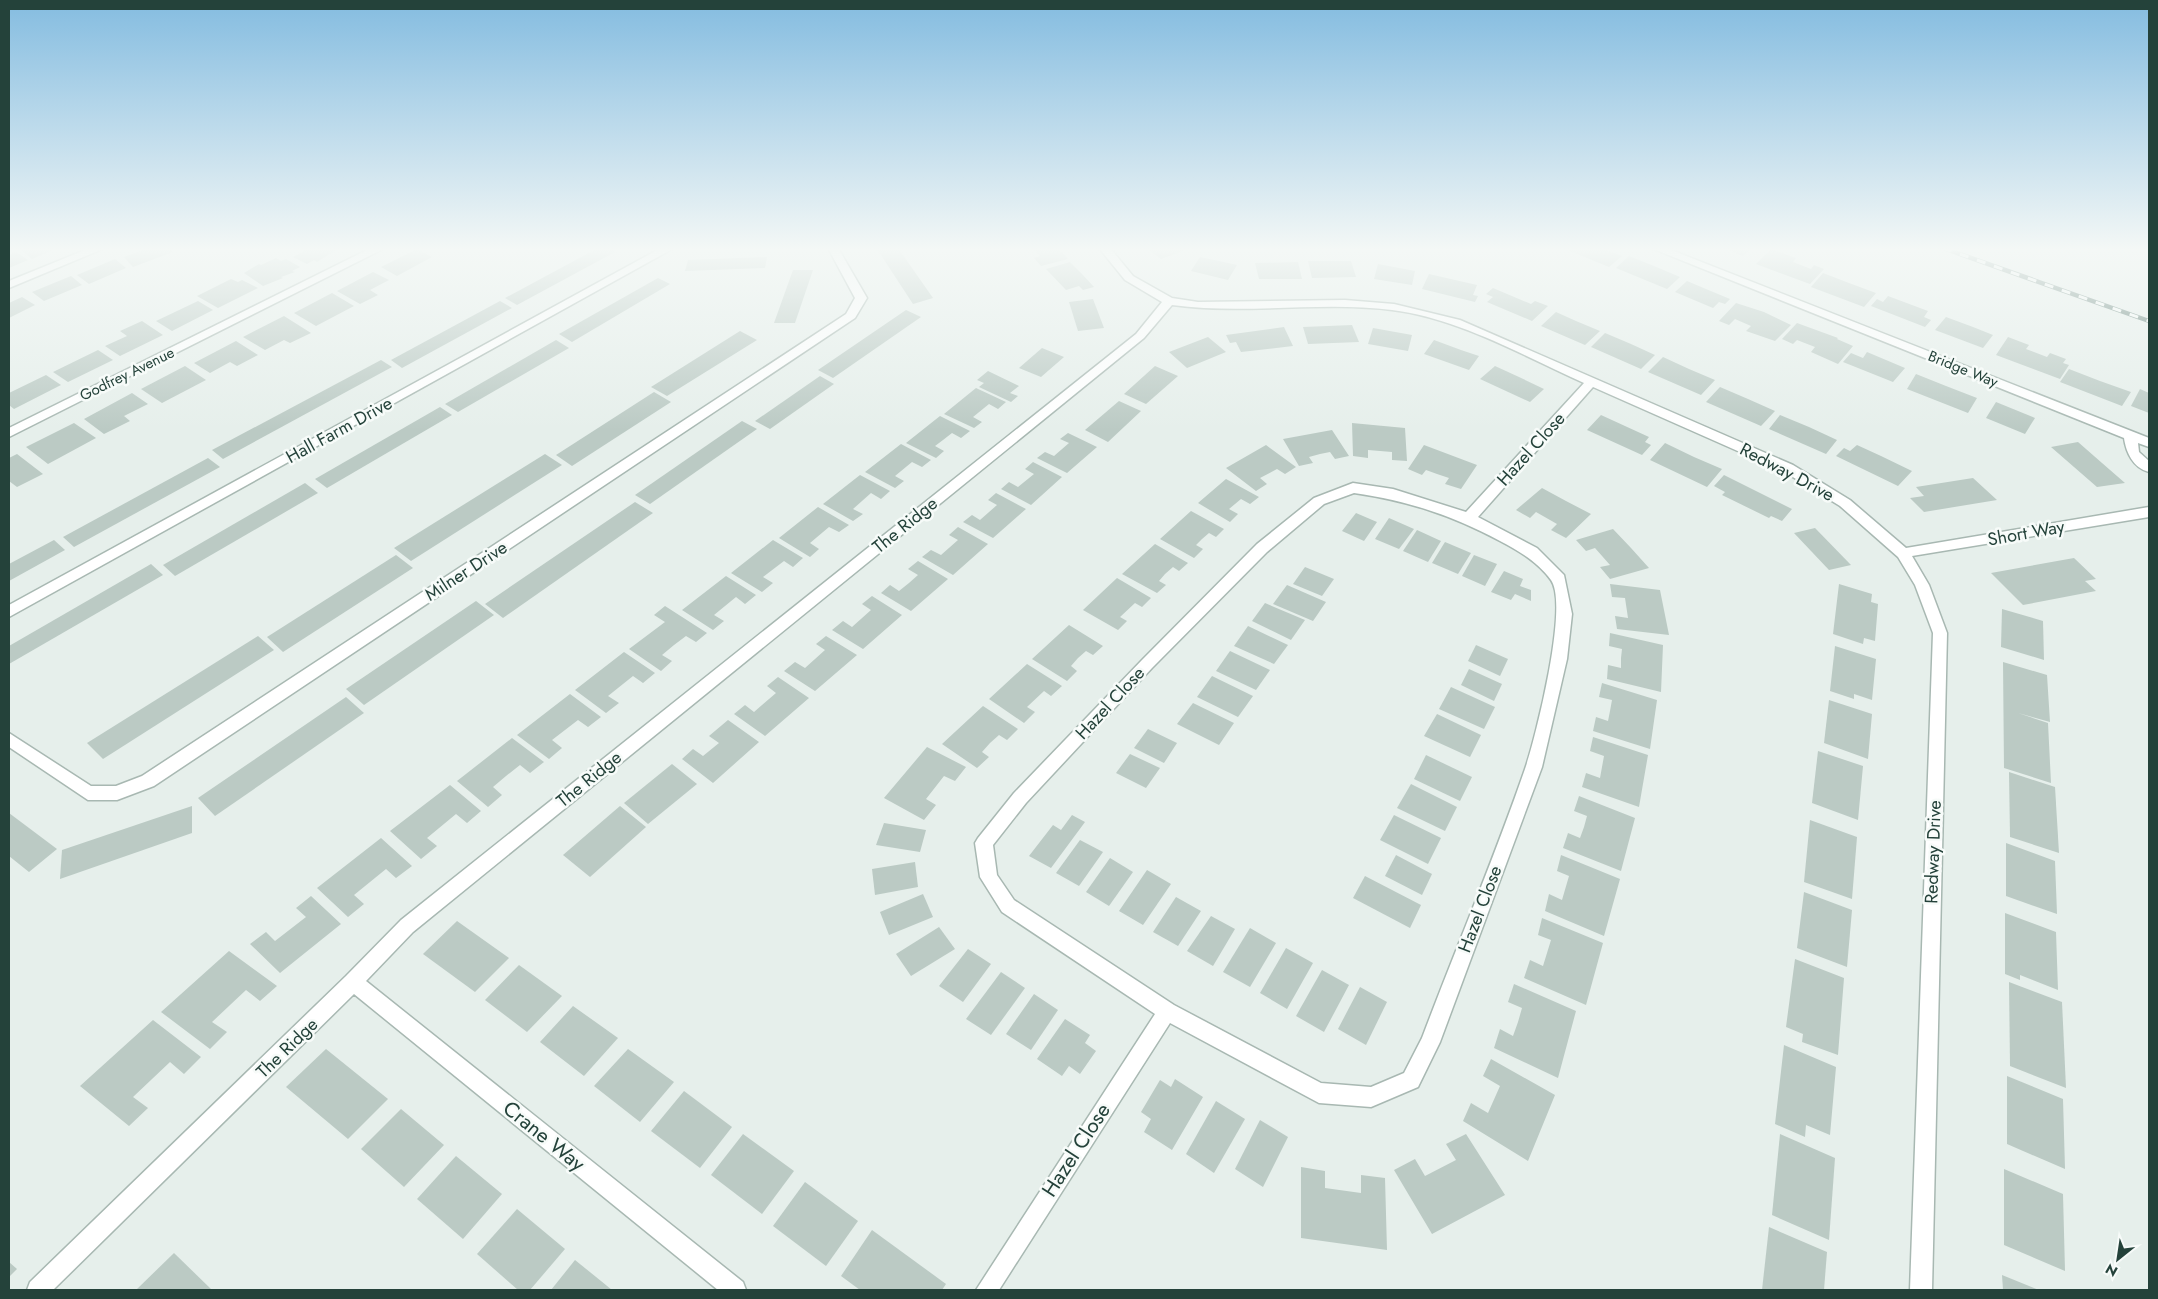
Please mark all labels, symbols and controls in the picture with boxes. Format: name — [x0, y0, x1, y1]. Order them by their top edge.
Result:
street label: Godfrey Avenue — [76, 341, 178, 406]
street label: Bridge Way — [1925, 345, 2002, 393]
street label: Hall Farm Drive — [281, 390, 397, 470]
street label: Hazel Close — [1491, 406, 1571, 492]
street label: Redway Drive — [1735, 436, 1839, 508]
street label: The Ridge — [867, 491, 943, 559]
street label: Short Way — [1986, 513, 2067, 553]
street label: Milner Drive — [420, 535, 512, 607]
street label: Hazel Close — [1069, 661, 1151, 745]
street label: The Ridge — [551, 745, 627, 813]
street label: Redway Drive — [1918, 800, 1948, 904]
street label: Hazel Close — [1452, 862, 1508, 956]
street label: The Ridge — [250, 1012, 324, 1084]
street label: Crane Way — [497, 1094, 592, 1179]
street label: Hazel Close — [1034, 1097, 1118, 1203]
north arrow — [2093, 1234, 2143, 1284]
text: N — [2102, 1259, 2121, 1282]

